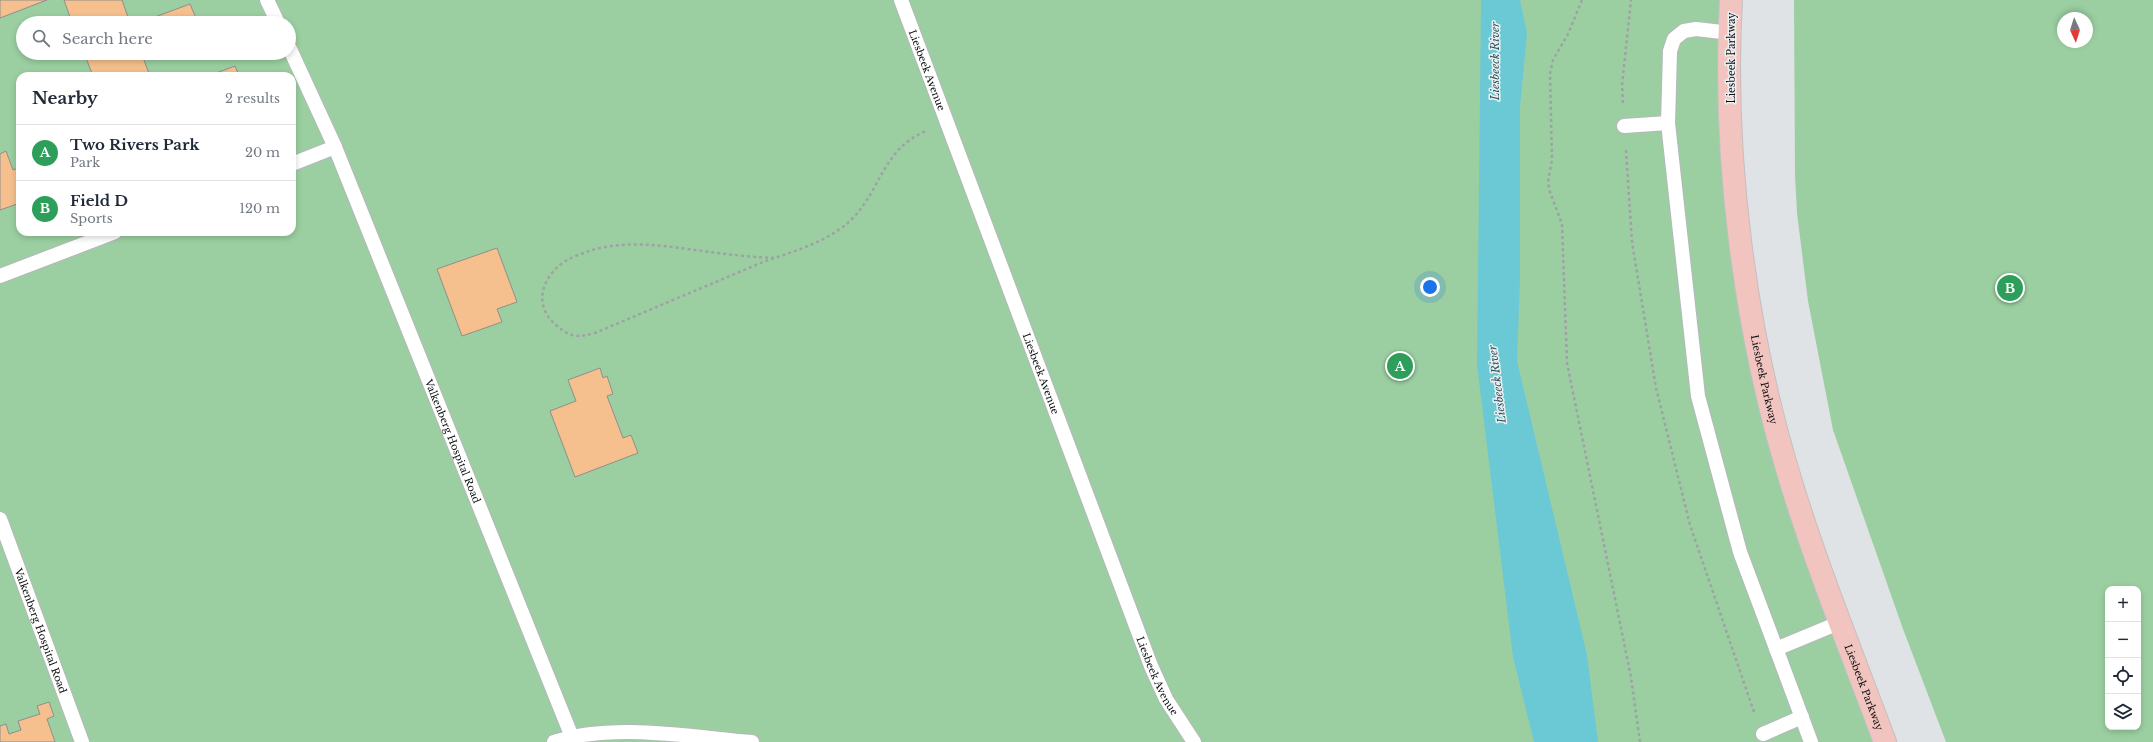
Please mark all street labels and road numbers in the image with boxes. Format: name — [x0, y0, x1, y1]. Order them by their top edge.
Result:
street label: Liesbeek Parkway — [1725, 12, 1738, 104]
street label: Liesbeek Avenue — [906, 28, 949, 113]
street label: Liesbeek Avenue — [1020, 331, 1062, 416]
street label: Liesbeek Parkway — [1748, 334, 1781, 426]
street label: Valkenberg Hospital Road — [422, 376, 484, 505]
street label: Valkenberg Hospital Road — [12, 565, 70, 695]
street label: Liesbeek Avenue — [1134, 635, 1182, 718]
street label: Liesbeek Parkway — [1842, 642, 1887, 733]

